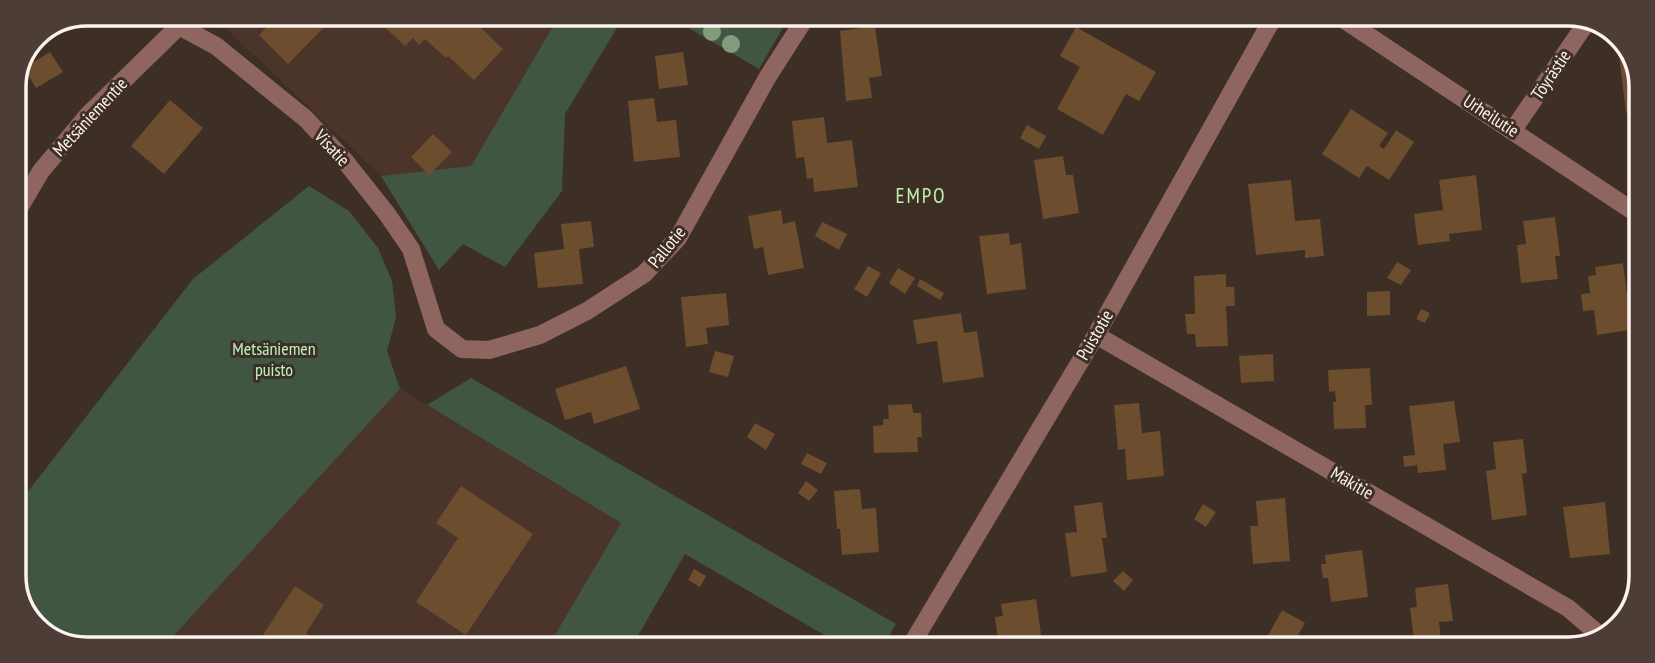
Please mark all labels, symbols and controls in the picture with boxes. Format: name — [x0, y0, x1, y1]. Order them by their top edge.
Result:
street label: Töyrästie — [1526, 45, 1576, 104]
street label: Metsäniementie — [47, 72, 132, 161]
street label: Urheilutie — [1459, 89, 1523, 142]
street label: Visatie — [309, 124, 355, 171]
district label: EMPO — [895, 182, 947, 209]
street label: Pallotie — [643, 221, 690, 272]
street label: Puistotie — [1071, 305, 1118, 364]
park label: Metsäniemen puisto — [232, 337, 316, 381]
street label: Mäkitie — [1327, 461, 1378, 504]

